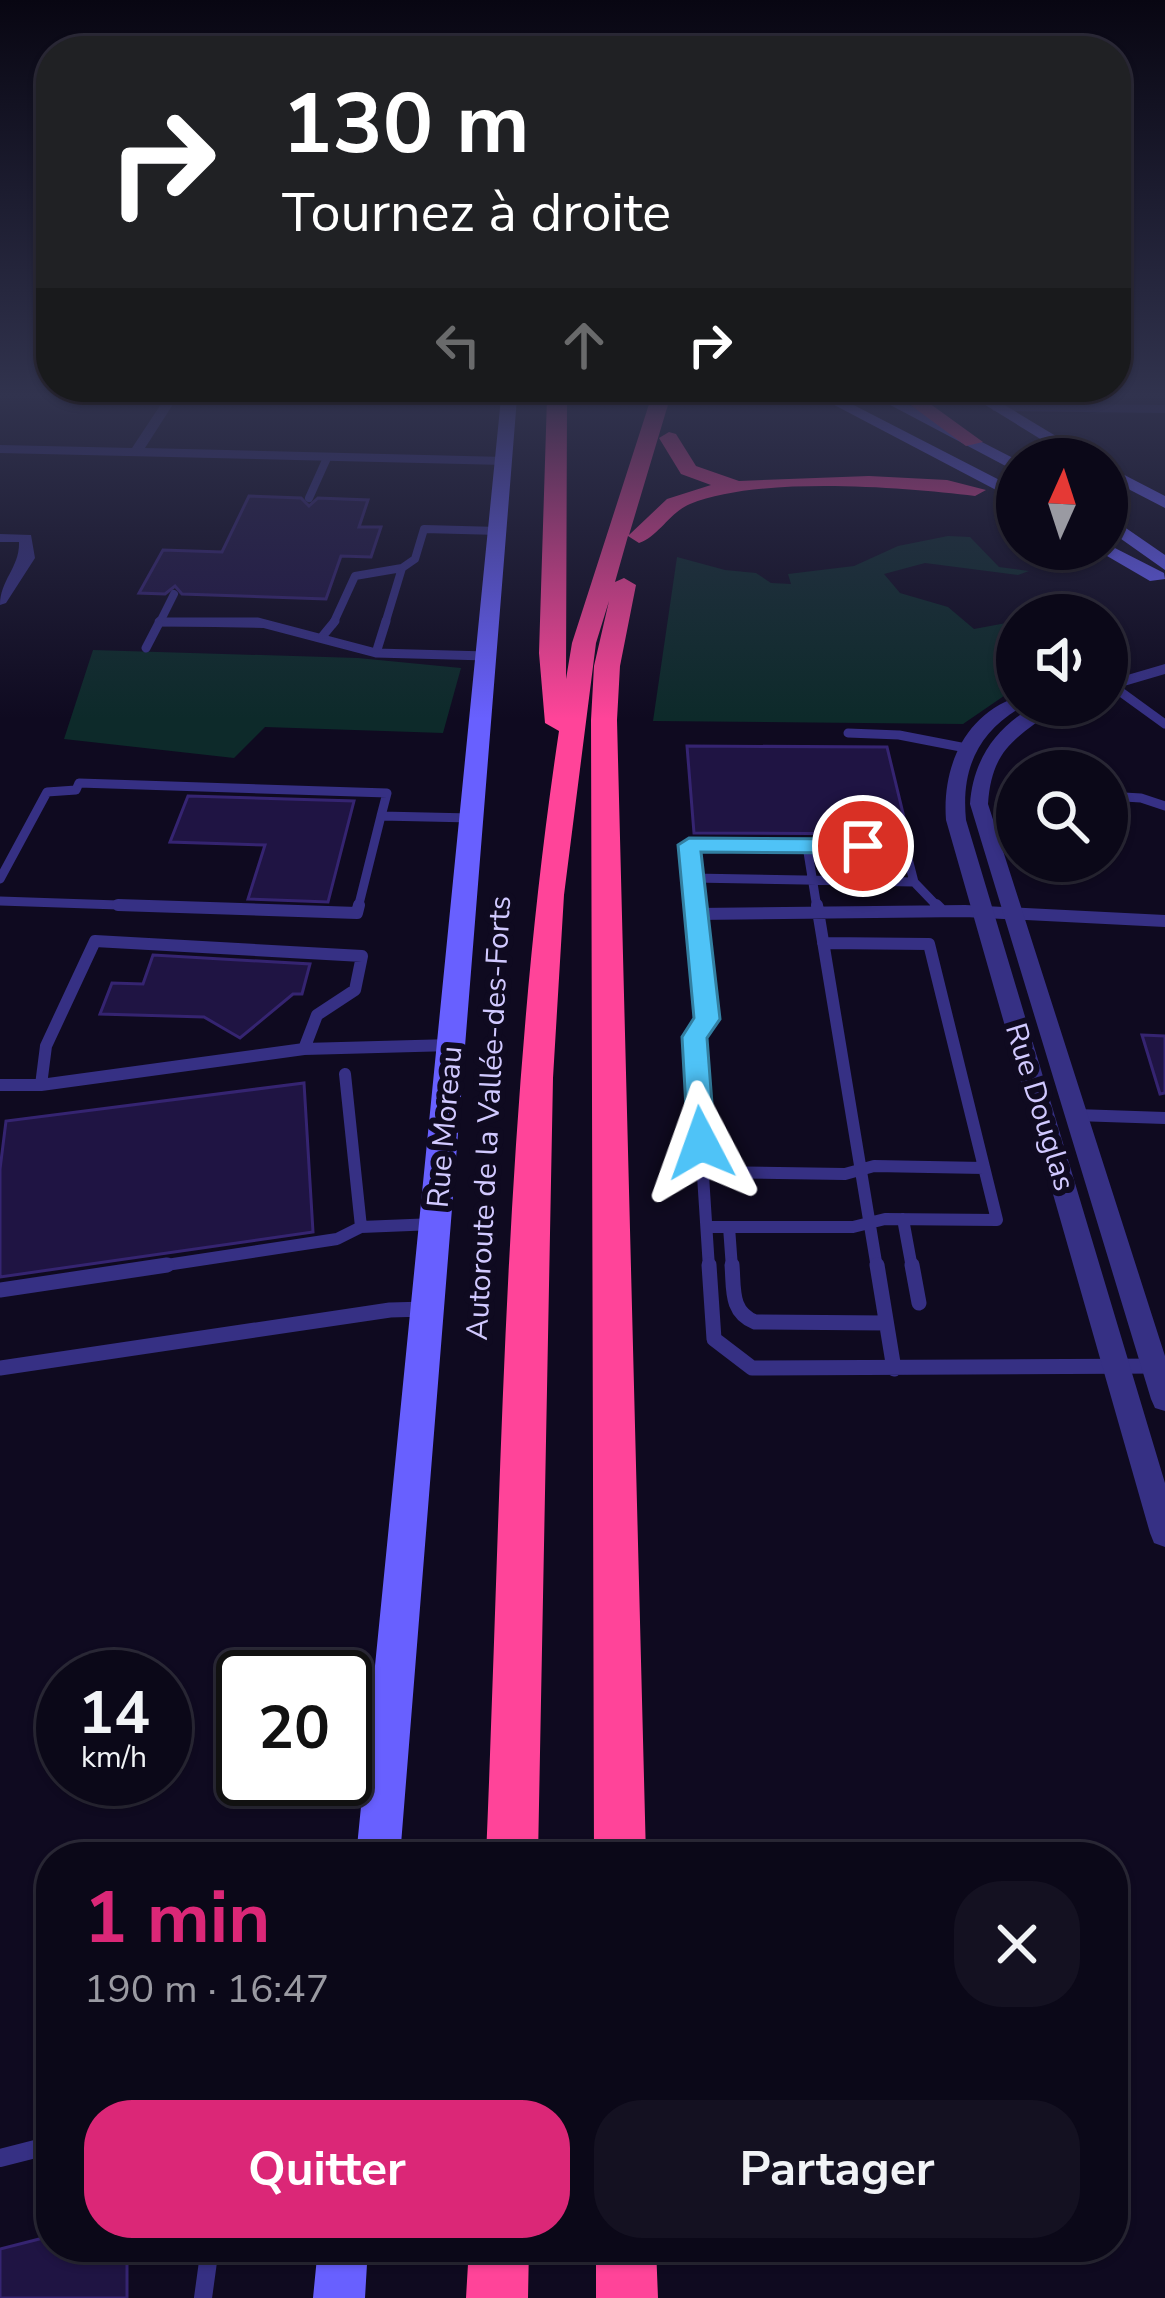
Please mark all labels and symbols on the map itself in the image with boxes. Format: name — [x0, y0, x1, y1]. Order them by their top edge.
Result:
north arrow — [996, 438, 1128, 570]
pin — [812, 795, 914, 897]
street label: Autoroute de la Vallée-des-Forts — [457, 895, 521, 1341]
street label: Rue Douglas — [995, 1018, 1085, 1196]
street label: Rue Moreau — [418, 1044, 472, 1210]
position arrow — [638, 1080, 764, 1206]
speed limit sign: 20 — [216, 1650, 372, 1806]

